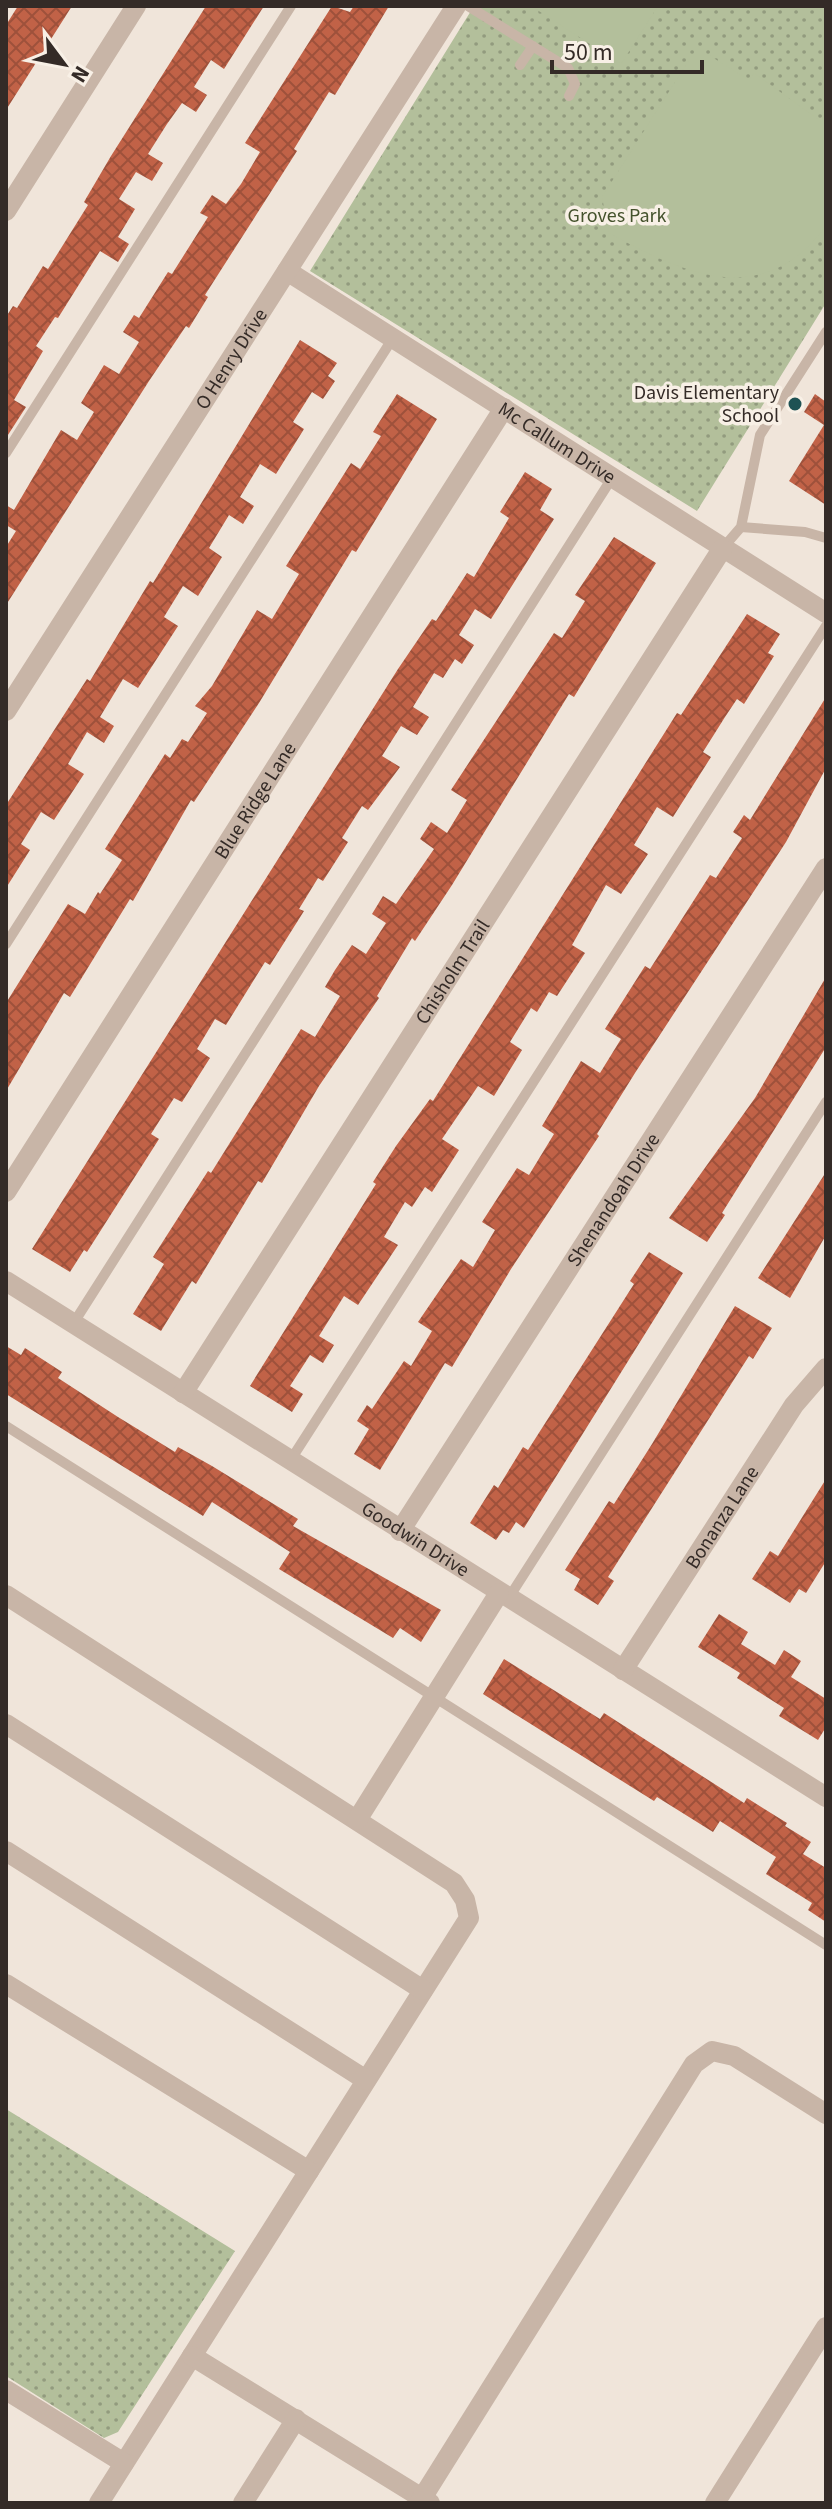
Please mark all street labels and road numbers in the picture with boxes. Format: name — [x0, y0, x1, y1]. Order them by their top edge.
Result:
street label: O Henry Drive — [189, 303, 275, 415]
street label: Mc Callum Drive — [492, 395, 621, 491]
street label: Blue Ridge Lane — [208, 737, 303, 865]
street label: Chisholm Trail — [409, 914, 497, 1030]
street label: Shenandoah Drive — [561, 1128, 667, 1272]
street label: Bonanza Lane — [679, 1461, 766, 1575]
street label: Goodwin Drive — [356, 1495, 475, 1584]

